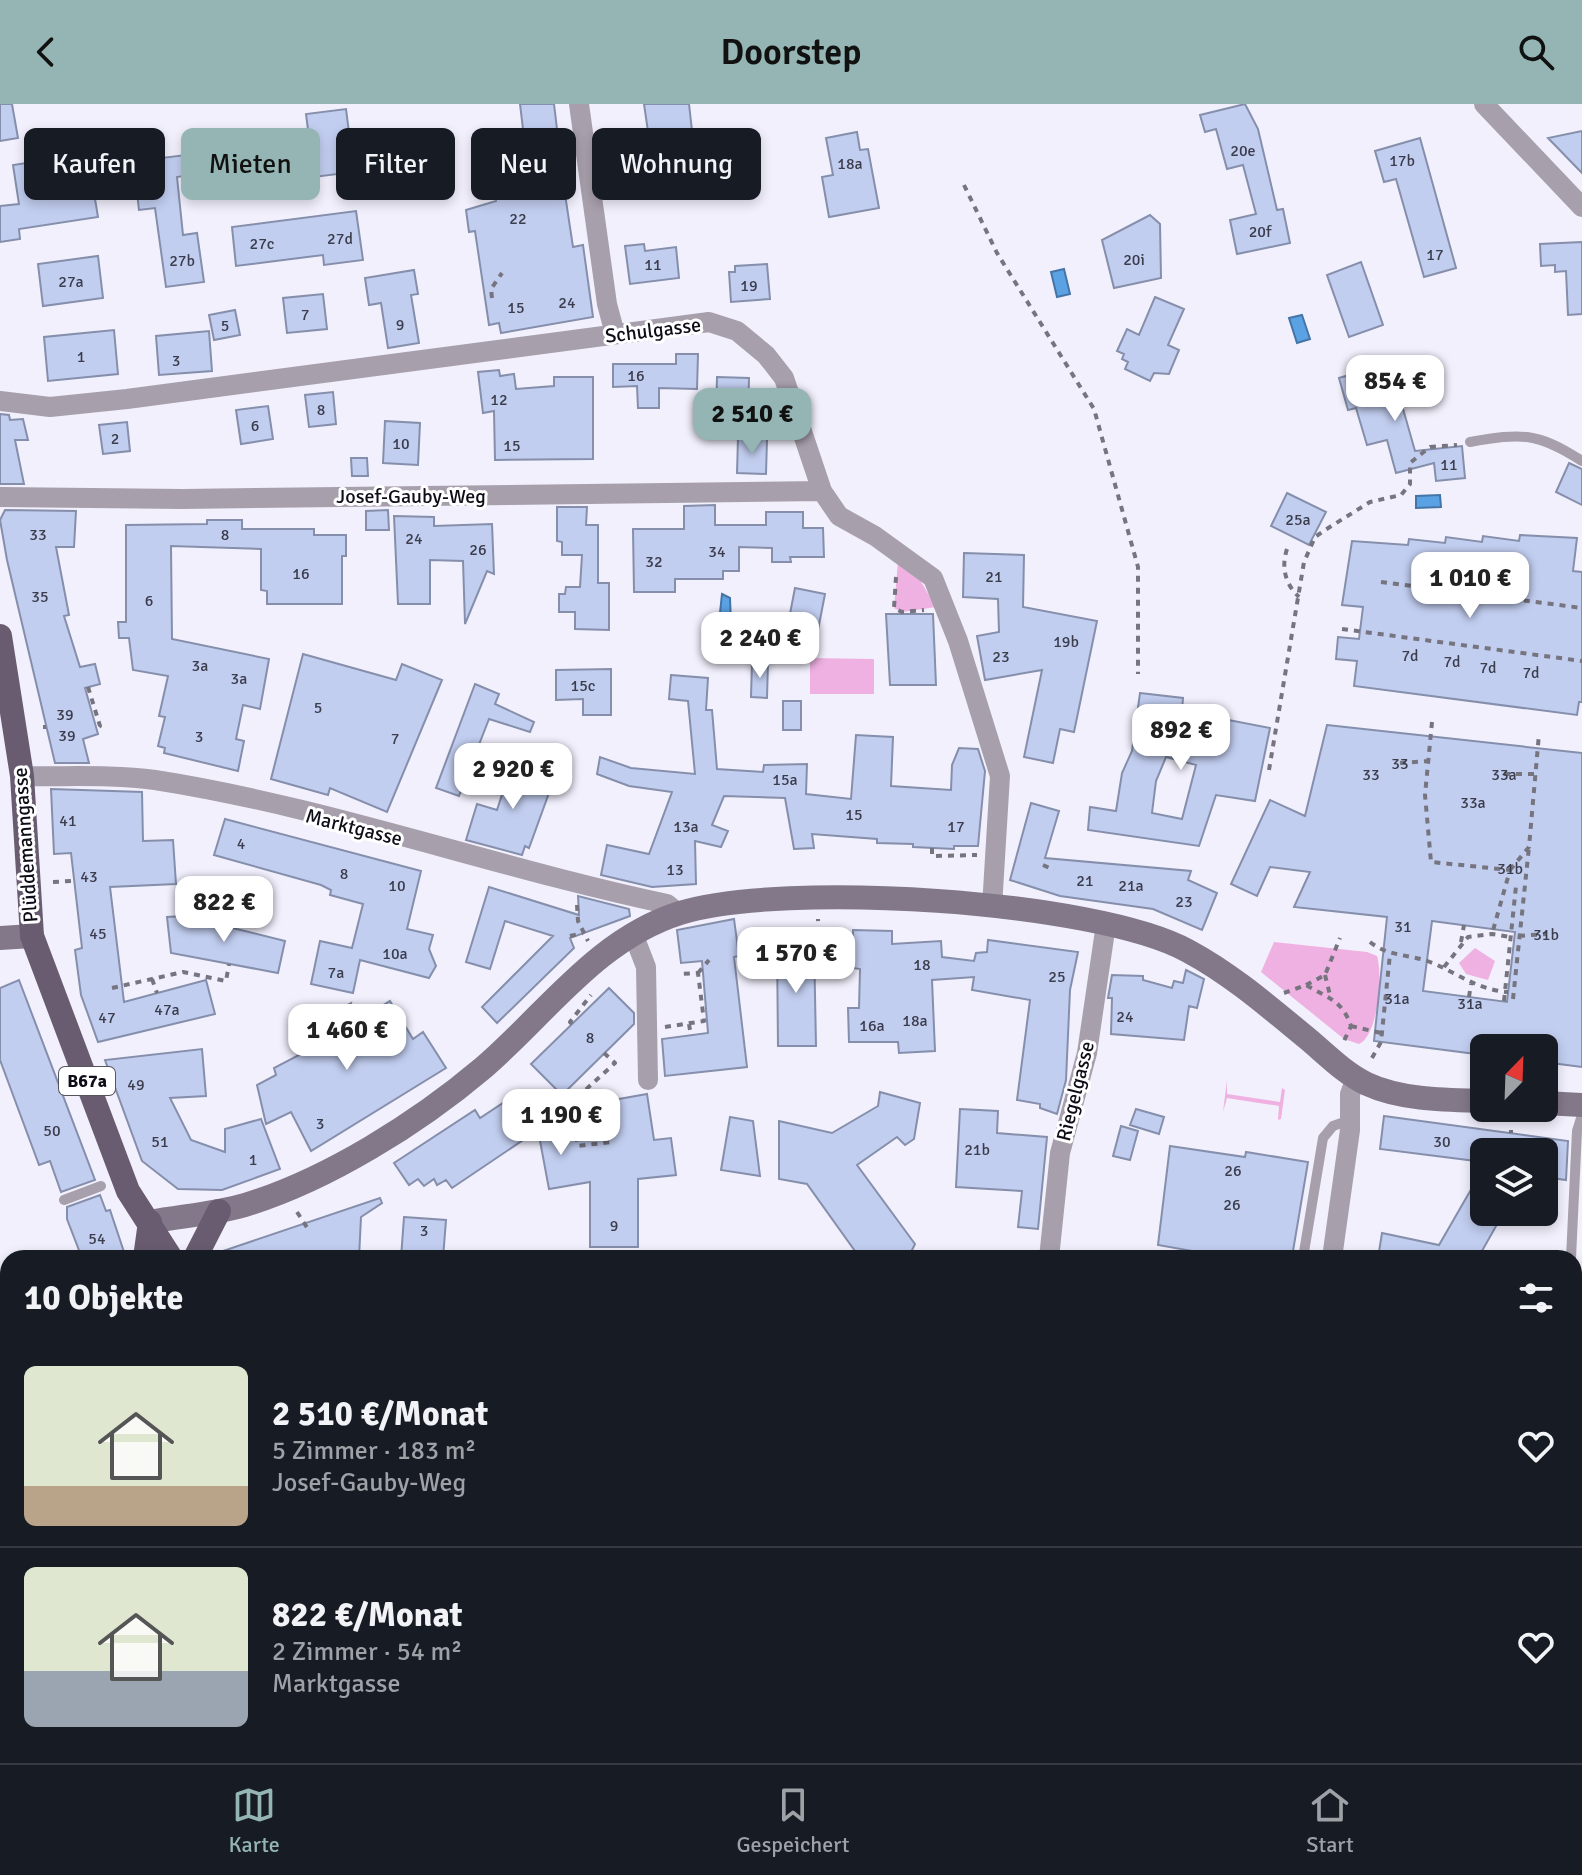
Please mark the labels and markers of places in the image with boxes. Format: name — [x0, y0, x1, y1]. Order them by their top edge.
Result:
pin: 854 € — [1339, 355, 1451, 423]
pin: 2 510 € — [678, 388, 826, 456]
pin: 1 010 € — [1396, 552, 1544, 620]
pin: 2 240 € — [686, 612, 834, 680]
pin: 892 € — [1125, 704, 1237, 772]
pin: 2 920 € — [439, 743, 587, 811]
pin: 822 € — [168, 876, 280, 944]
pin: 1 570 € — [722, 927, 870, 995]
pin: 1 460 € — [273, 1004, 421, 1072]
pin: 1 190 € — [487, 1089, 635, 1157]

